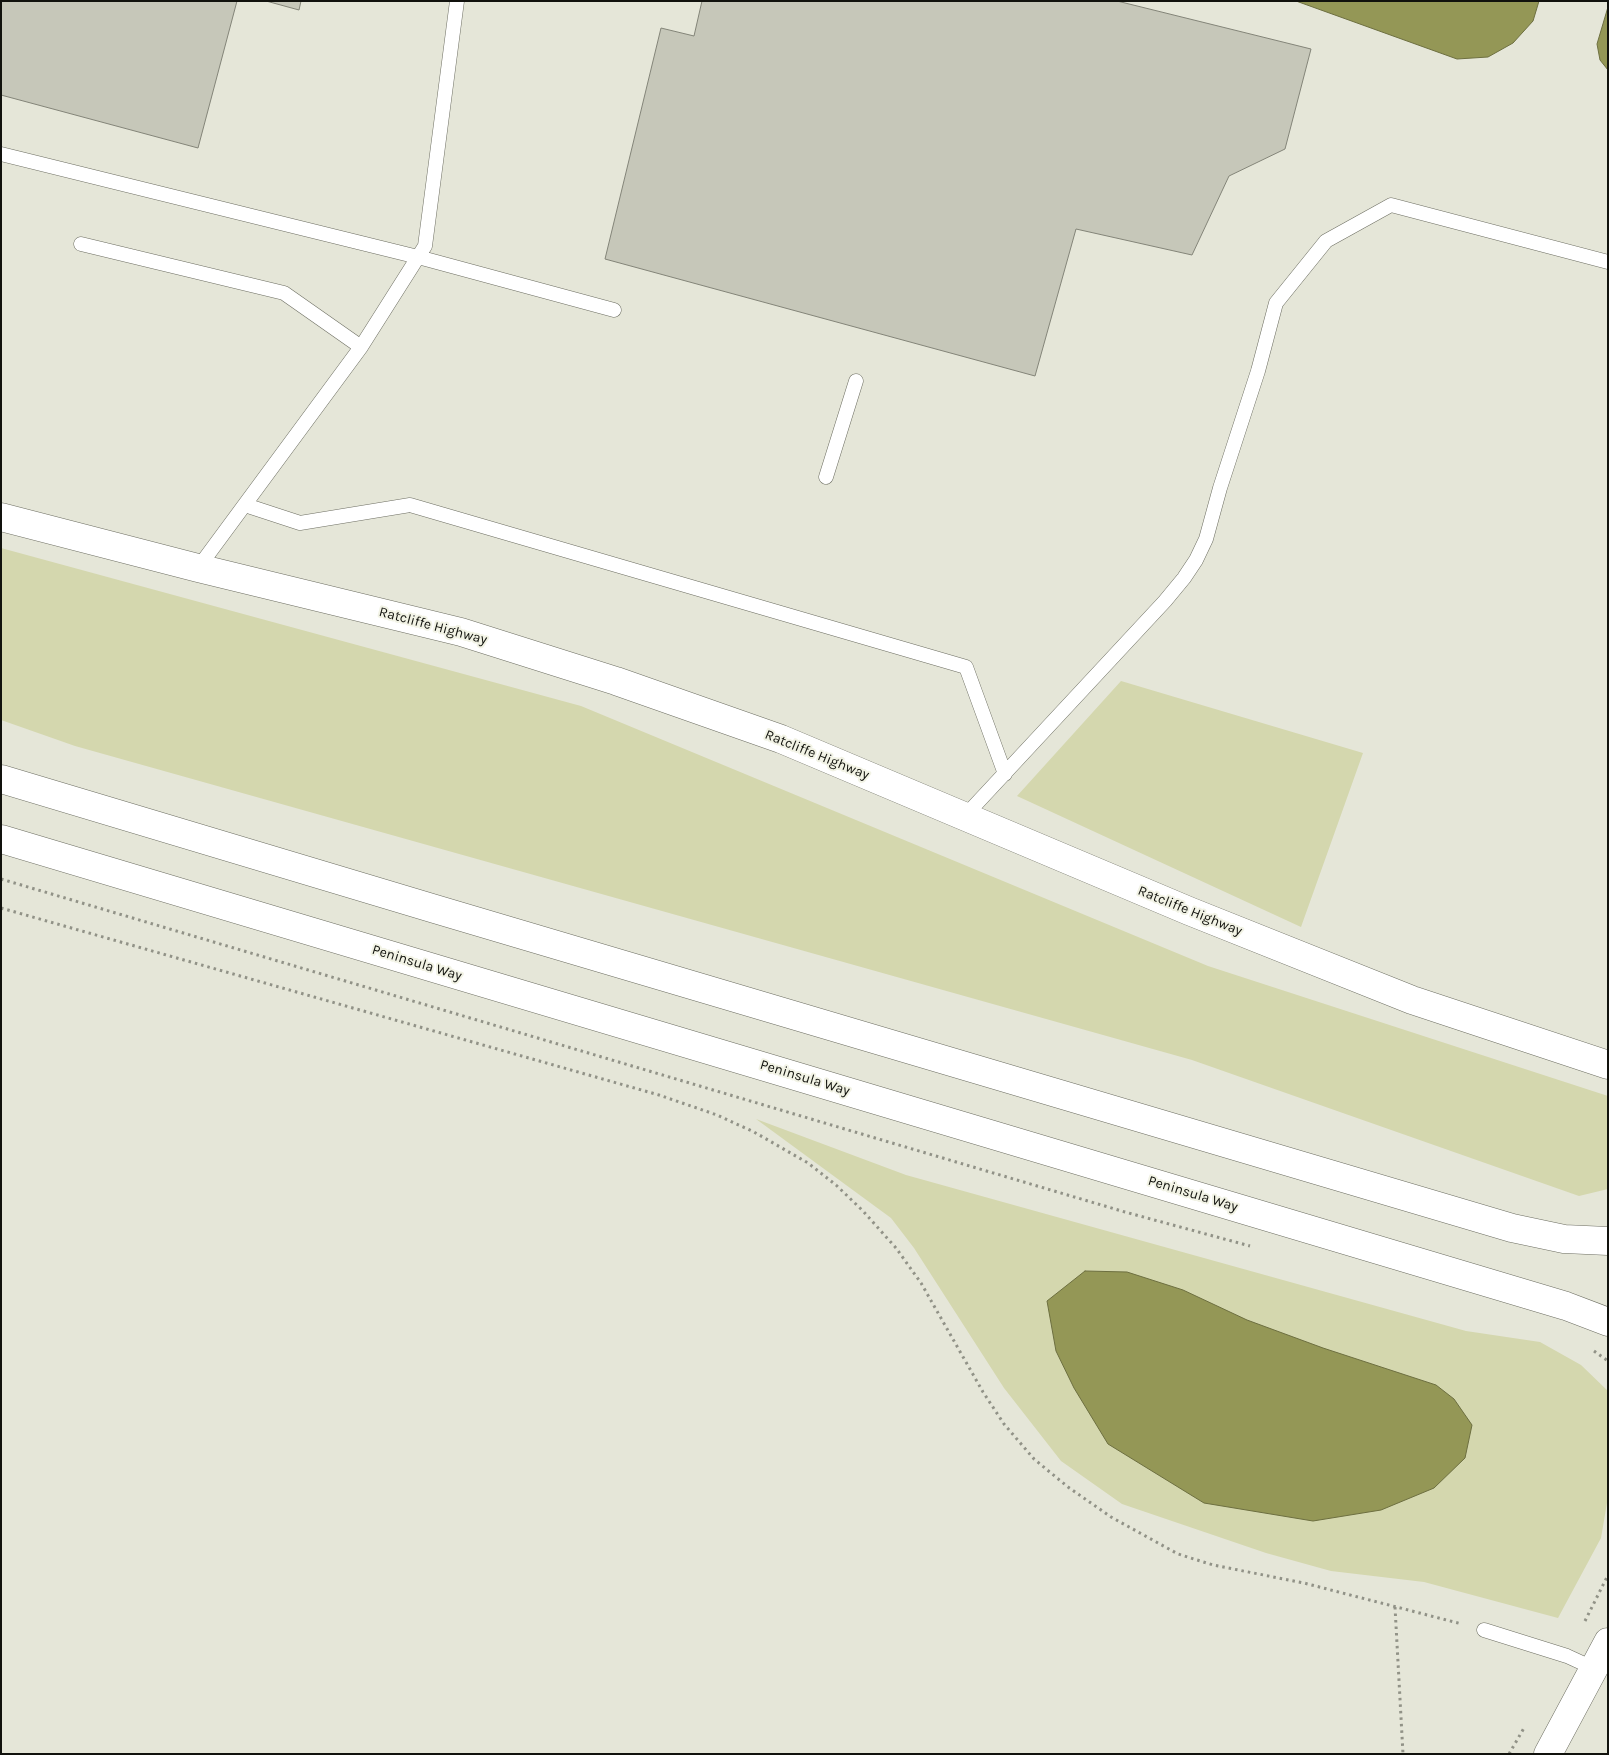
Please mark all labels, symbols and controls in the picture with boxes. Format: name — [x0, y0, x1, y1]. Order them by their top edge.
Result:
street label: Ratcliffe Highway — [377, 603, 489, 649]
street label: Ratcliffe Highway — [762, 726, 872, 784]
street label: Ratcliffe Highway — [1135, 882, 1245, 940]
street label: Peninsula Way — [370, 941, 464, 985]
street label: Peninsula Way — [758, 1056, 852, 1100]
street label: Peninsula Way — [1146, 1172, 1240, 1216]

